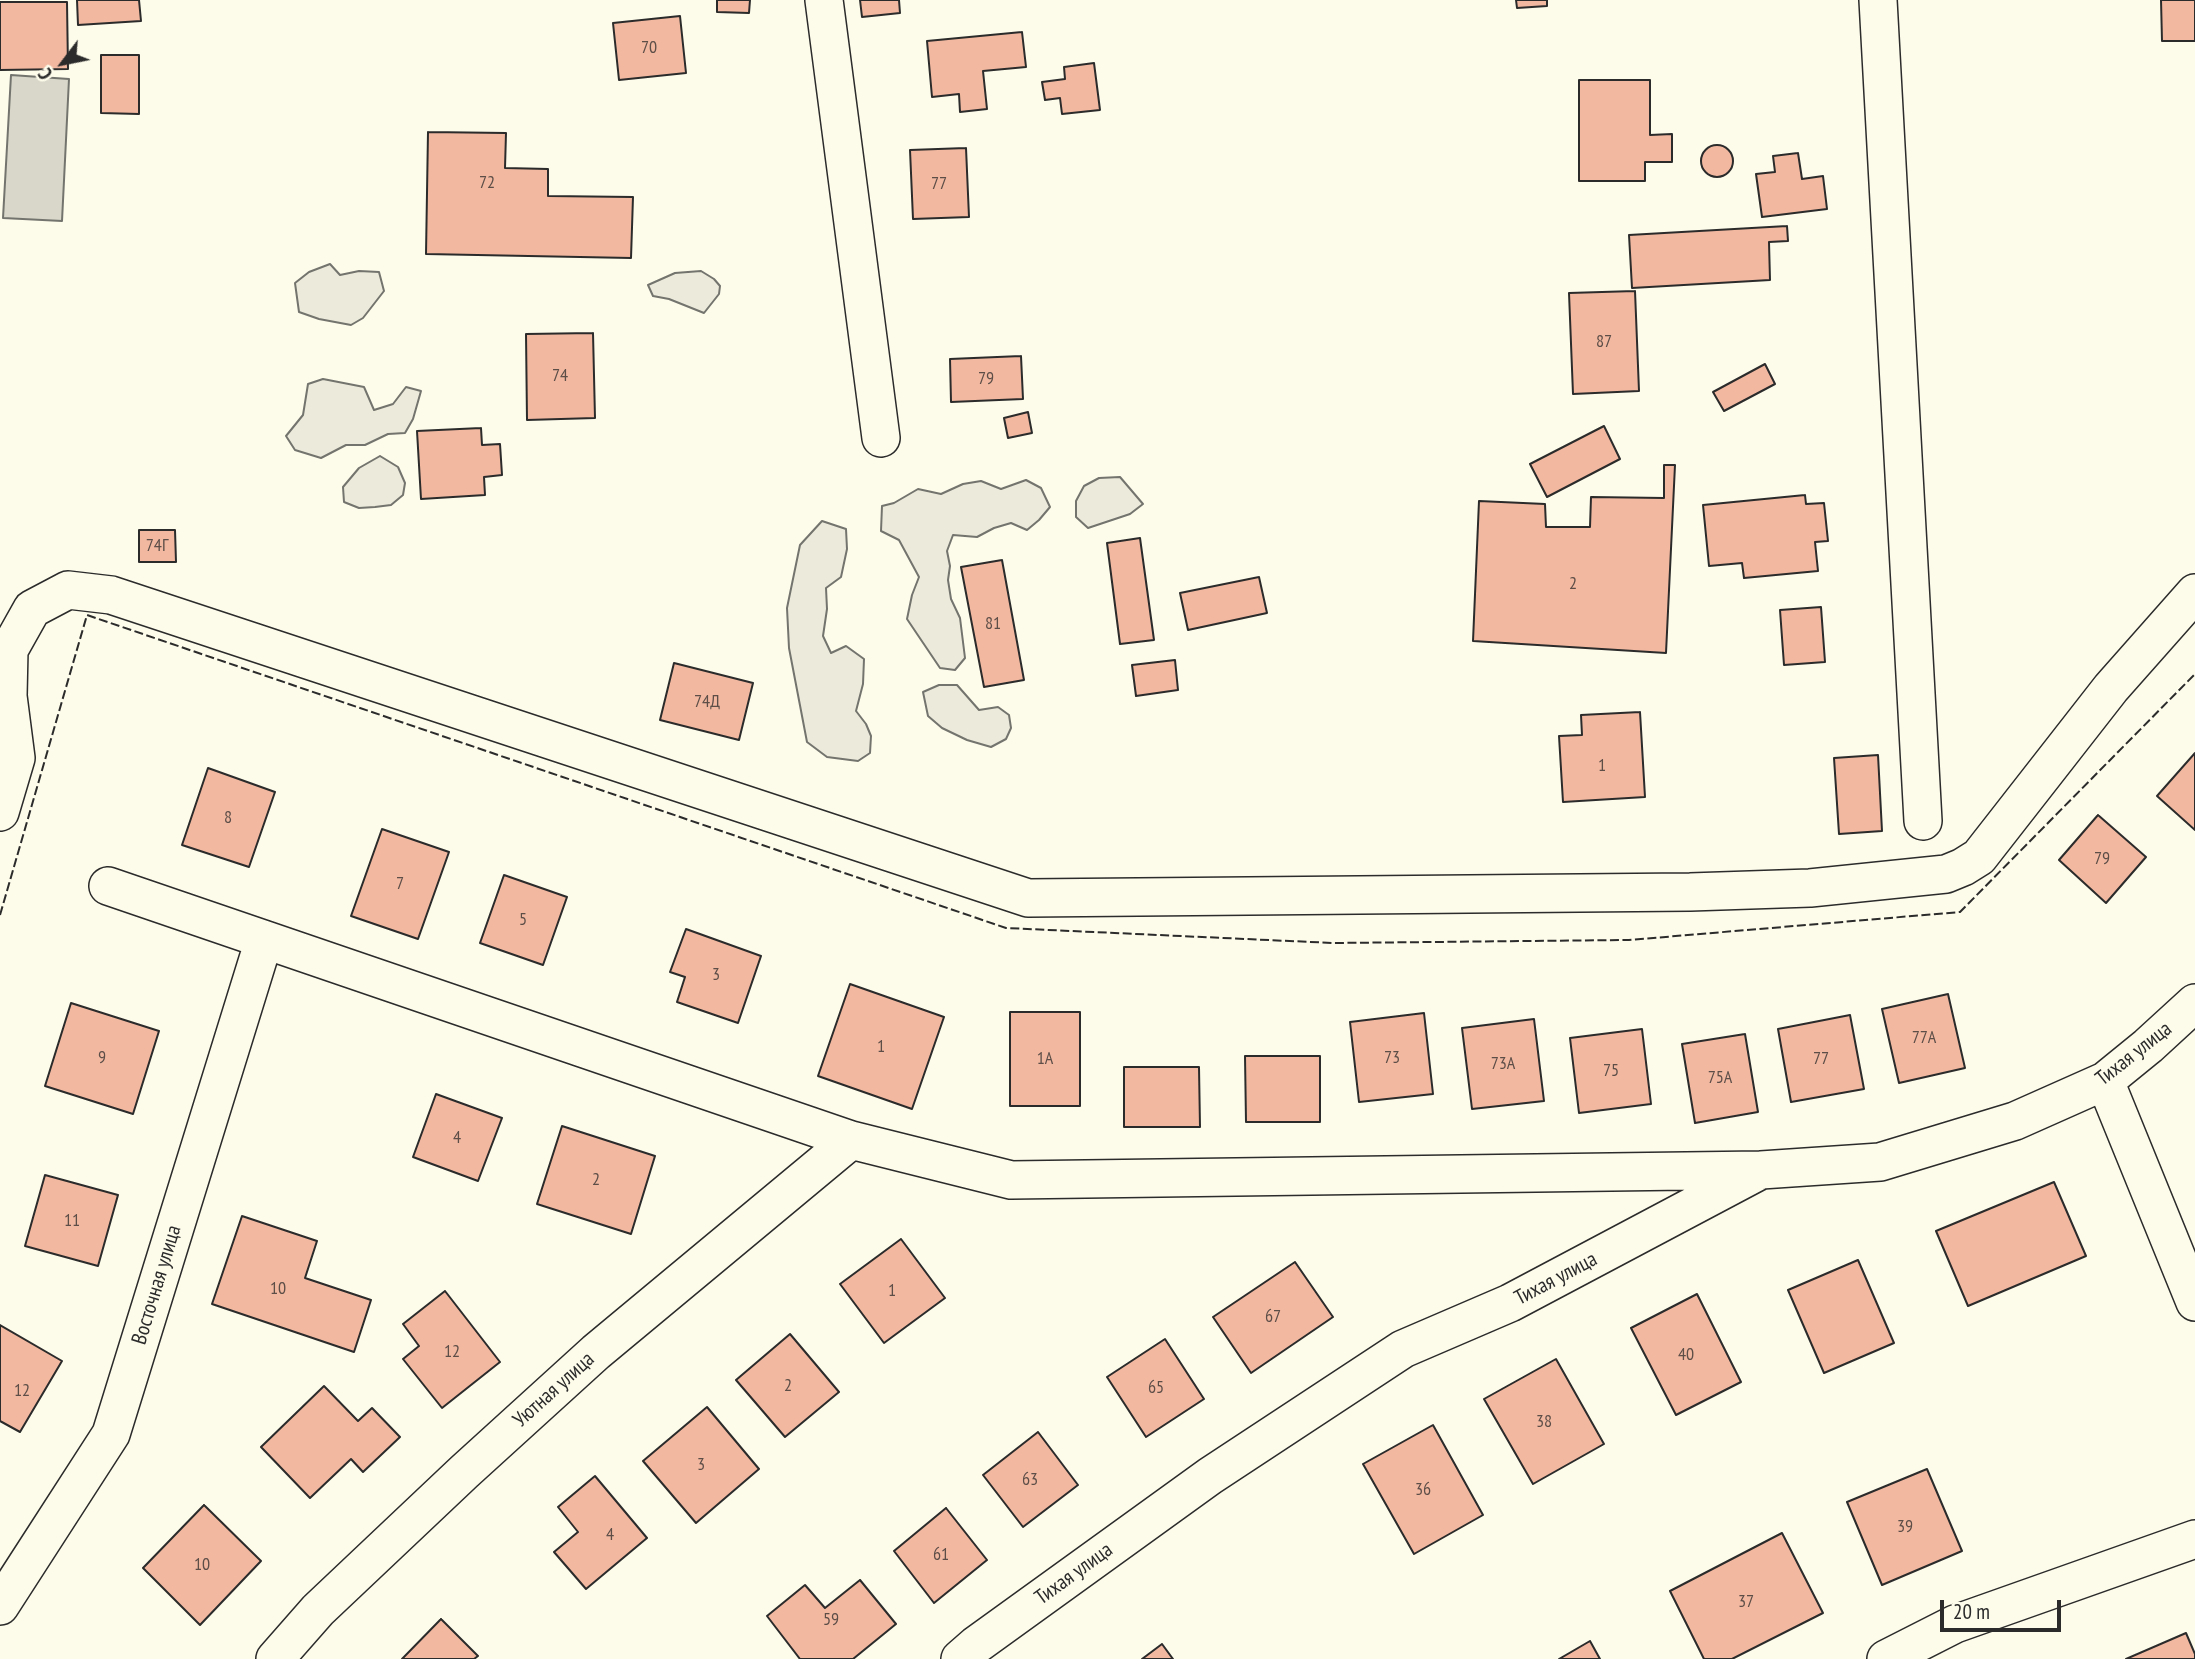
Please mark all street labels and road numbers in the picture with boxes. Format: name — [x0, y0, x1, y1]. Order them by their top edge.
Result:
street label: Тихая улица — [2091, 1017, 2177, 1091]
street label: Восточная улица — [127, 1222, 187, 1348]
street label: Тихая улица — [1511, 1247, 1601, 1311]
street label: Уютная улица — [508, 1347, 600, 1433]
street label: Тихая улица — [1030, 1538, 1118, 1610]

